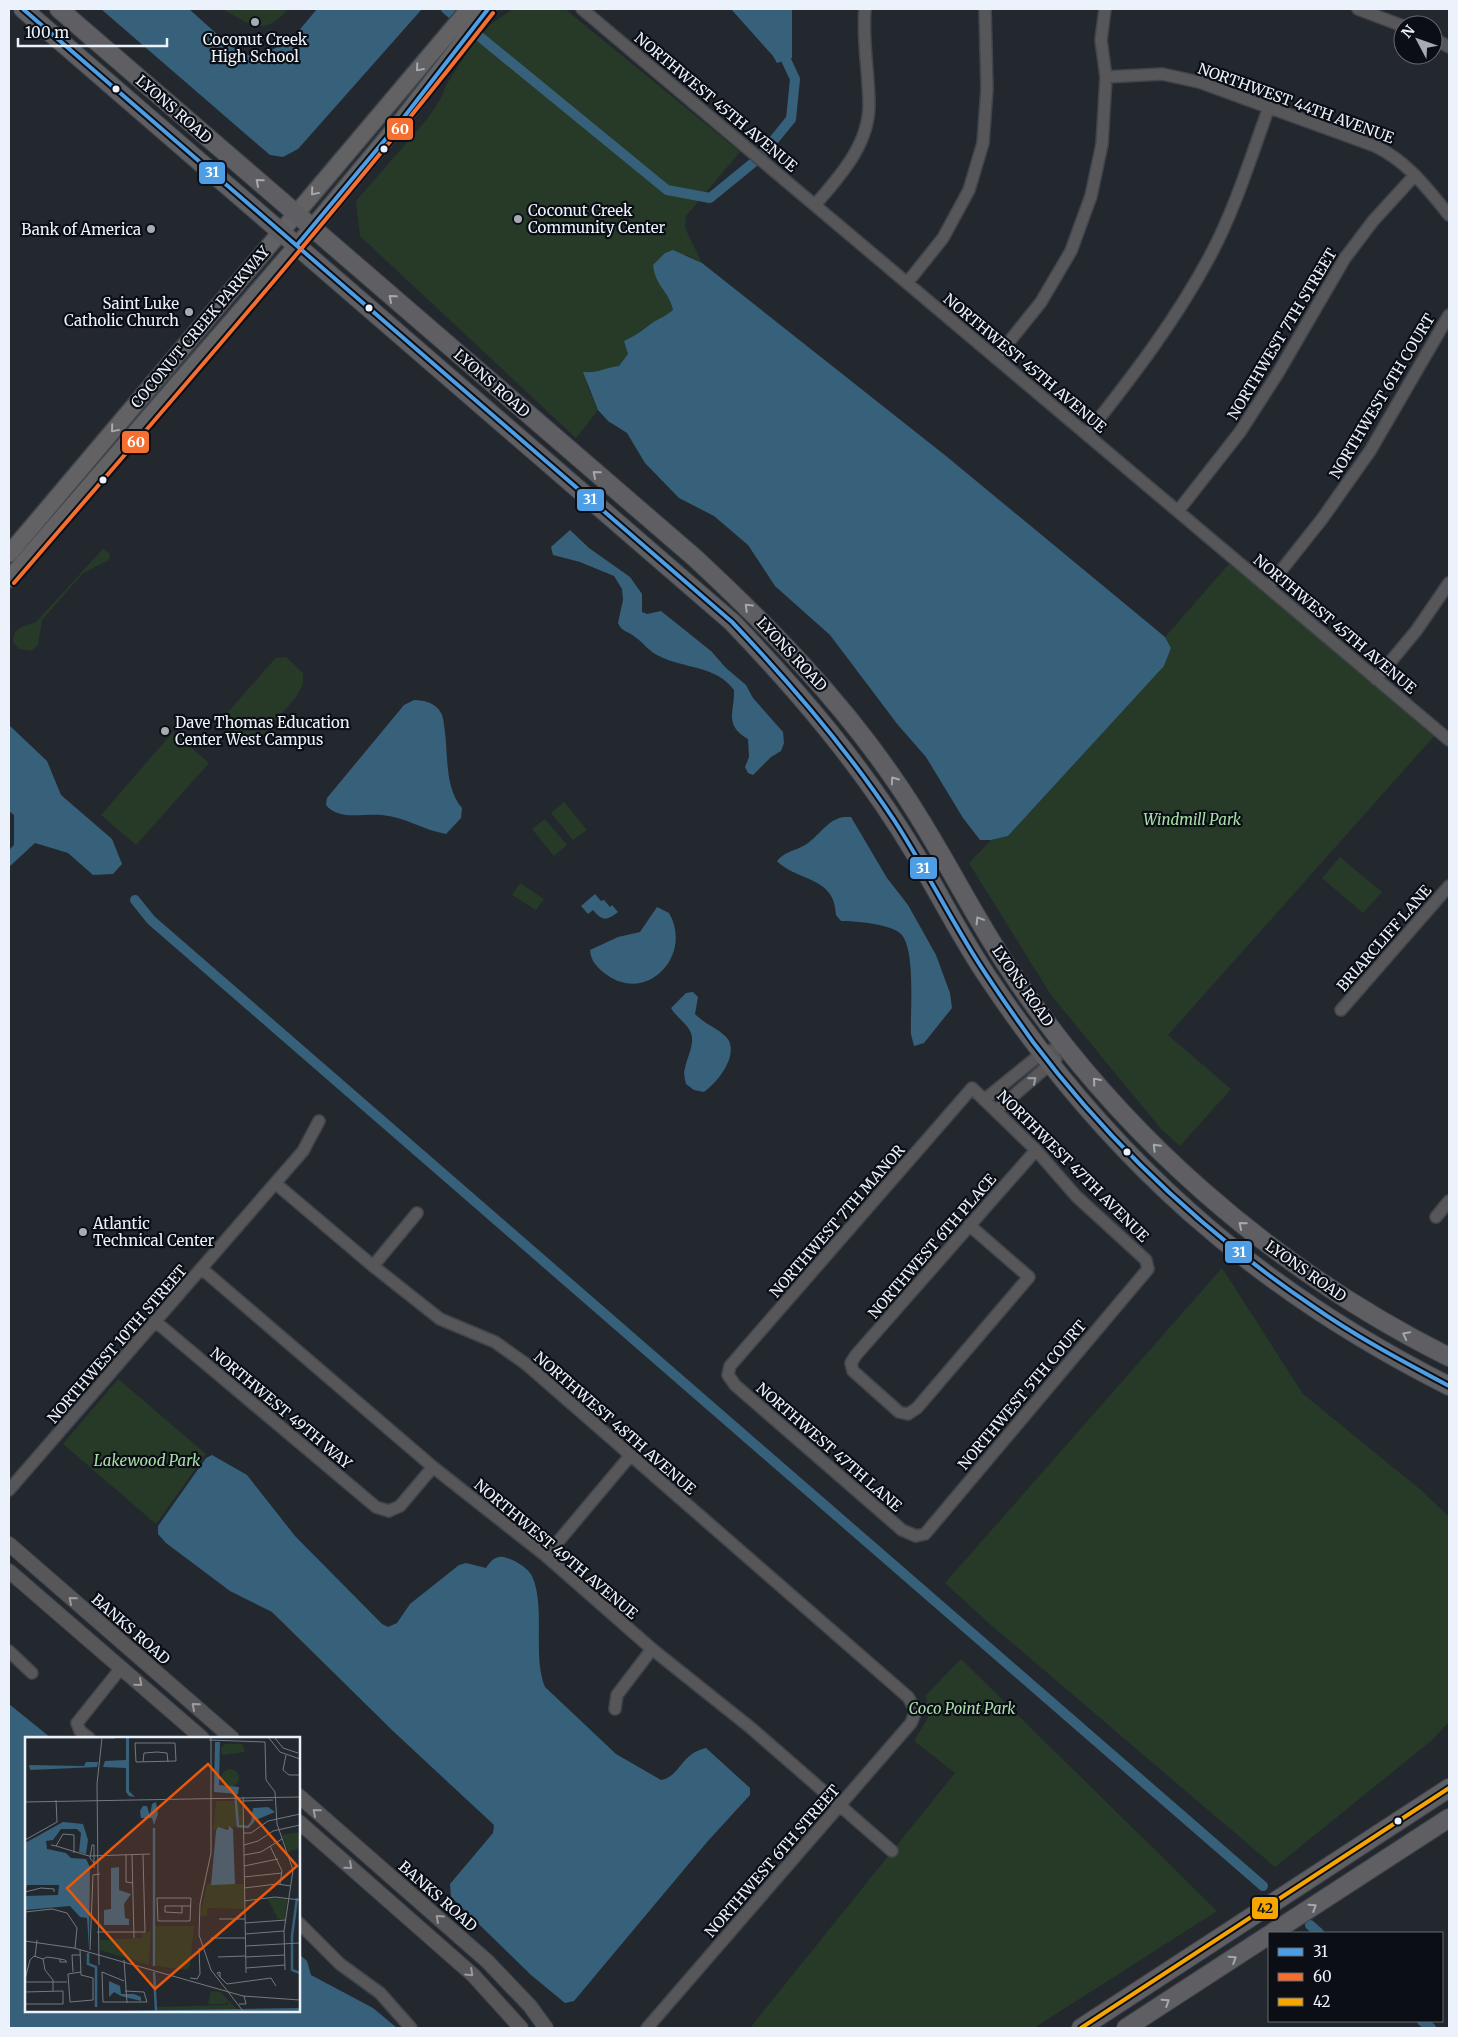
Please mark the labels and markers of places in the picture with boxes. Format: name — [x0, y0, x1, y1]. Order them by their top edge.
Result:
marker: Coconut Creek High School — [249, 16, 261, 28]
place label: Coconut Creek High School — [203, 30, 308, 66]
unlabelled marker — [111, 84, 121, 94]
unlabelled marker — [379, 144, 389, 154]
place label: Coconut Creek Community Center — [528, 201, 665, 237]
marker: Coconut Creek Community Center — [512, 213, 524, 225]
place label: Bank of America — [21, 220, 141, 239]
marker: Bank of America — [145, 223, 157, 235]
place label: Saint Luke Catholic Church — [64, 294, 179, 330]
unlabelled marker — [364, 303, 374, 313]
marker: Saint Luke Catholic Church — [183, 306, 195, 318]
unlabelled marker — [98, 475, 108, 485]
place label: Dave Thomas Education Center West Campus — [175, 713, 350, 749]
marker: Dave Thomas Education Center West Campus — [159, 725, 171, 737]
unlabelled marker — [1122, 1147, 1132, 1157]
place label: Atlantic Technical Center — [92, 1214, 214, 1250]
marker: Atlantic Technical Center — [77, 1226, 89, 1238]
unlabelled marker — [1393, 1816, 1403, 1826]

